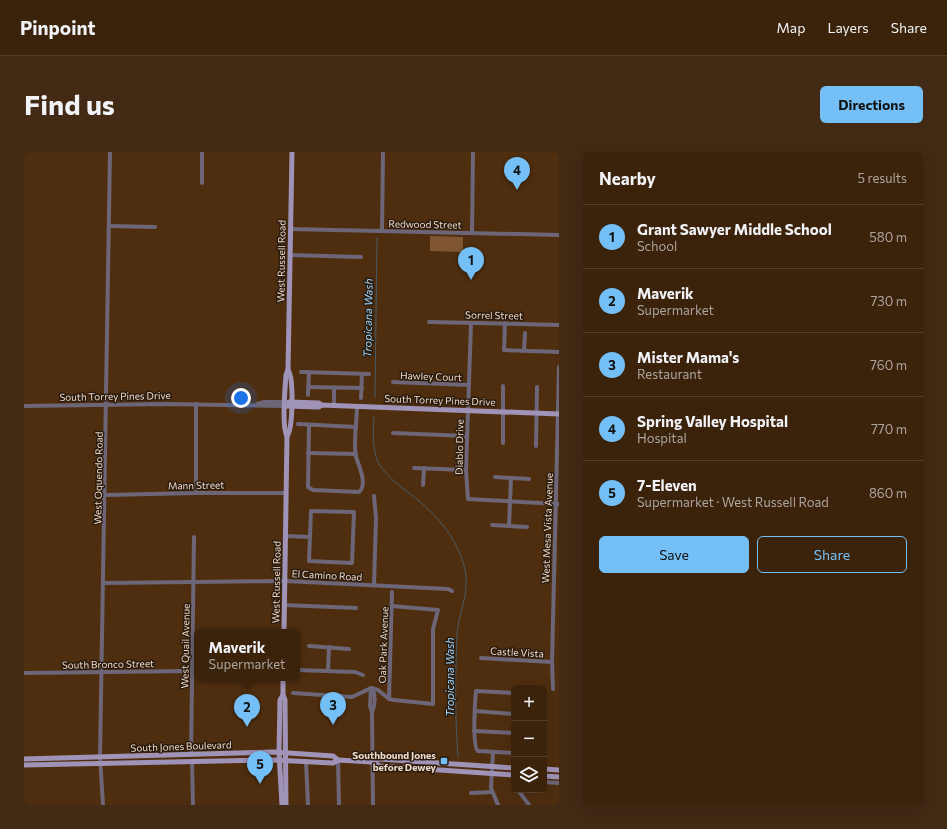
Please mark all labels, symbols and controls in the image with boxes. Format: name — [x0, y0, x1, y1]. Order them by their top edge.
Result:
text: Pinpoint — [20, 16, 96, 39]
text: Map — [777, 19, 805, 36]
text: Layers — [827, 19, 869, 36]
text: Share — [891, 19, 927, 36]
button: Directions — [820, 86, 923, 123]
text: Find us — [24, 87, 115, 121]
pin: 4 — [504, 157, 530, 190]
text: Nearby — [599, 168, 656, 189]
text: 5 results — [857, 170, 907, 186]
street label: Redwood Street — [388, 217, 462, 231]
street label: West Russell Road — [274, 220, 288, 302]
text: Grant Sawyer Middle School — [637, 220, 832, 238]
text: 1 — [609, 229, 615, 245]
text: 580 m — [869, 229, 907, 245]
text: School — [637, 238, 677, 254]
pin: 1 — [458, 247, 484, 280]
water label: Tropicana Wash — [360, 278, 375, 358]
text: Maverik — [637, 284, 694, 302]
text: 2 — [608, 293, 616, 309]
text: 730 m — [870, 293, 907, 309]
text: Supermarket — [637, 302, 714, 318]
street label: Sorrel Street — [465, 308, 523, 322]
text: Mister Mama's — [637, 348, 739, 366]
text: 3 — [608, 357, 616, 373]
text: 760 m — [870, 357, 907, 373]
text: Restaurant — [637, 366, 702, 382]
street label: Hawley Court — [400, 369, 462, 383]
your location — [231, 388, 251, 408]
street label: South Torrey Pines Drive — [59, 389, 171, 403]
street label: South Torrey Pines Drive — [384, 392, 496, 408]
text: Spring Valley Hospital — [637, 412, 788, 430]
street label: Diablo Drive — [453, 419, 465, 475]
text: 4 — [608, 421, 616, 437]
text: 770 m — [871, 421, 907, 437]
text: Hospital — [637, 430, 687, 446]
street label: West Oquendo Road — [91, 431, 105, 525]
street label: West Mesa Vista Avenue — [539, 473, 555, 583]
text: 7-Eleven — [637, 476, 697, 494]
street label: Mann Street — [168, 479, 224, 491]
text: 5 — [608, 485, 616, 501]
text: 860 m — [869, 485, 907, 501]
text: Supermarket · West Russell Road — [637, 494, 829, 510]
button: Save — [599, 536, 749, 573]
button: Share — [757, 536, 907, 573]
street label: West Russell Road — [269, 541, 283, 623]
street label: El Camino Road — [291, 567, 363, 583]
street label: West Quail Avenue — [178, 604, 192, 688]
street label: Oak Park Avenue — [376, 606, 390, 684]
popup — [194, 629, 300, 681]
water label: Tropicana Wash — [443, 637, 456, 717]
text: Maverik — [209, 638, 265, 656]
street label: Castle Vista — [490, 645, 544, 659]
text: Supermarket — [209, 656, 285, 672]
street label: South Bronco Street — [62, 657, 154, 671]
map controls — [511, 685, 547, 793]
button: + — [511, 685, 547, 721]
pin: 3 — [320, 692, 346, 725]
pin: 2 — [234, 694, 260, 727]
button: − — [511, 721, 547, 757]
street label: South Jones Boulevard — [130, 738, 232, 754]
place label: Southbound Jones before Dewey — [352, 749, 436, 773]
pin: 5 — [247, 751, 273, 784]
marker: Southbound Jones before Dewey — [439, 756, 449, 766]
button: layers — [511, 757, 547, 793]

